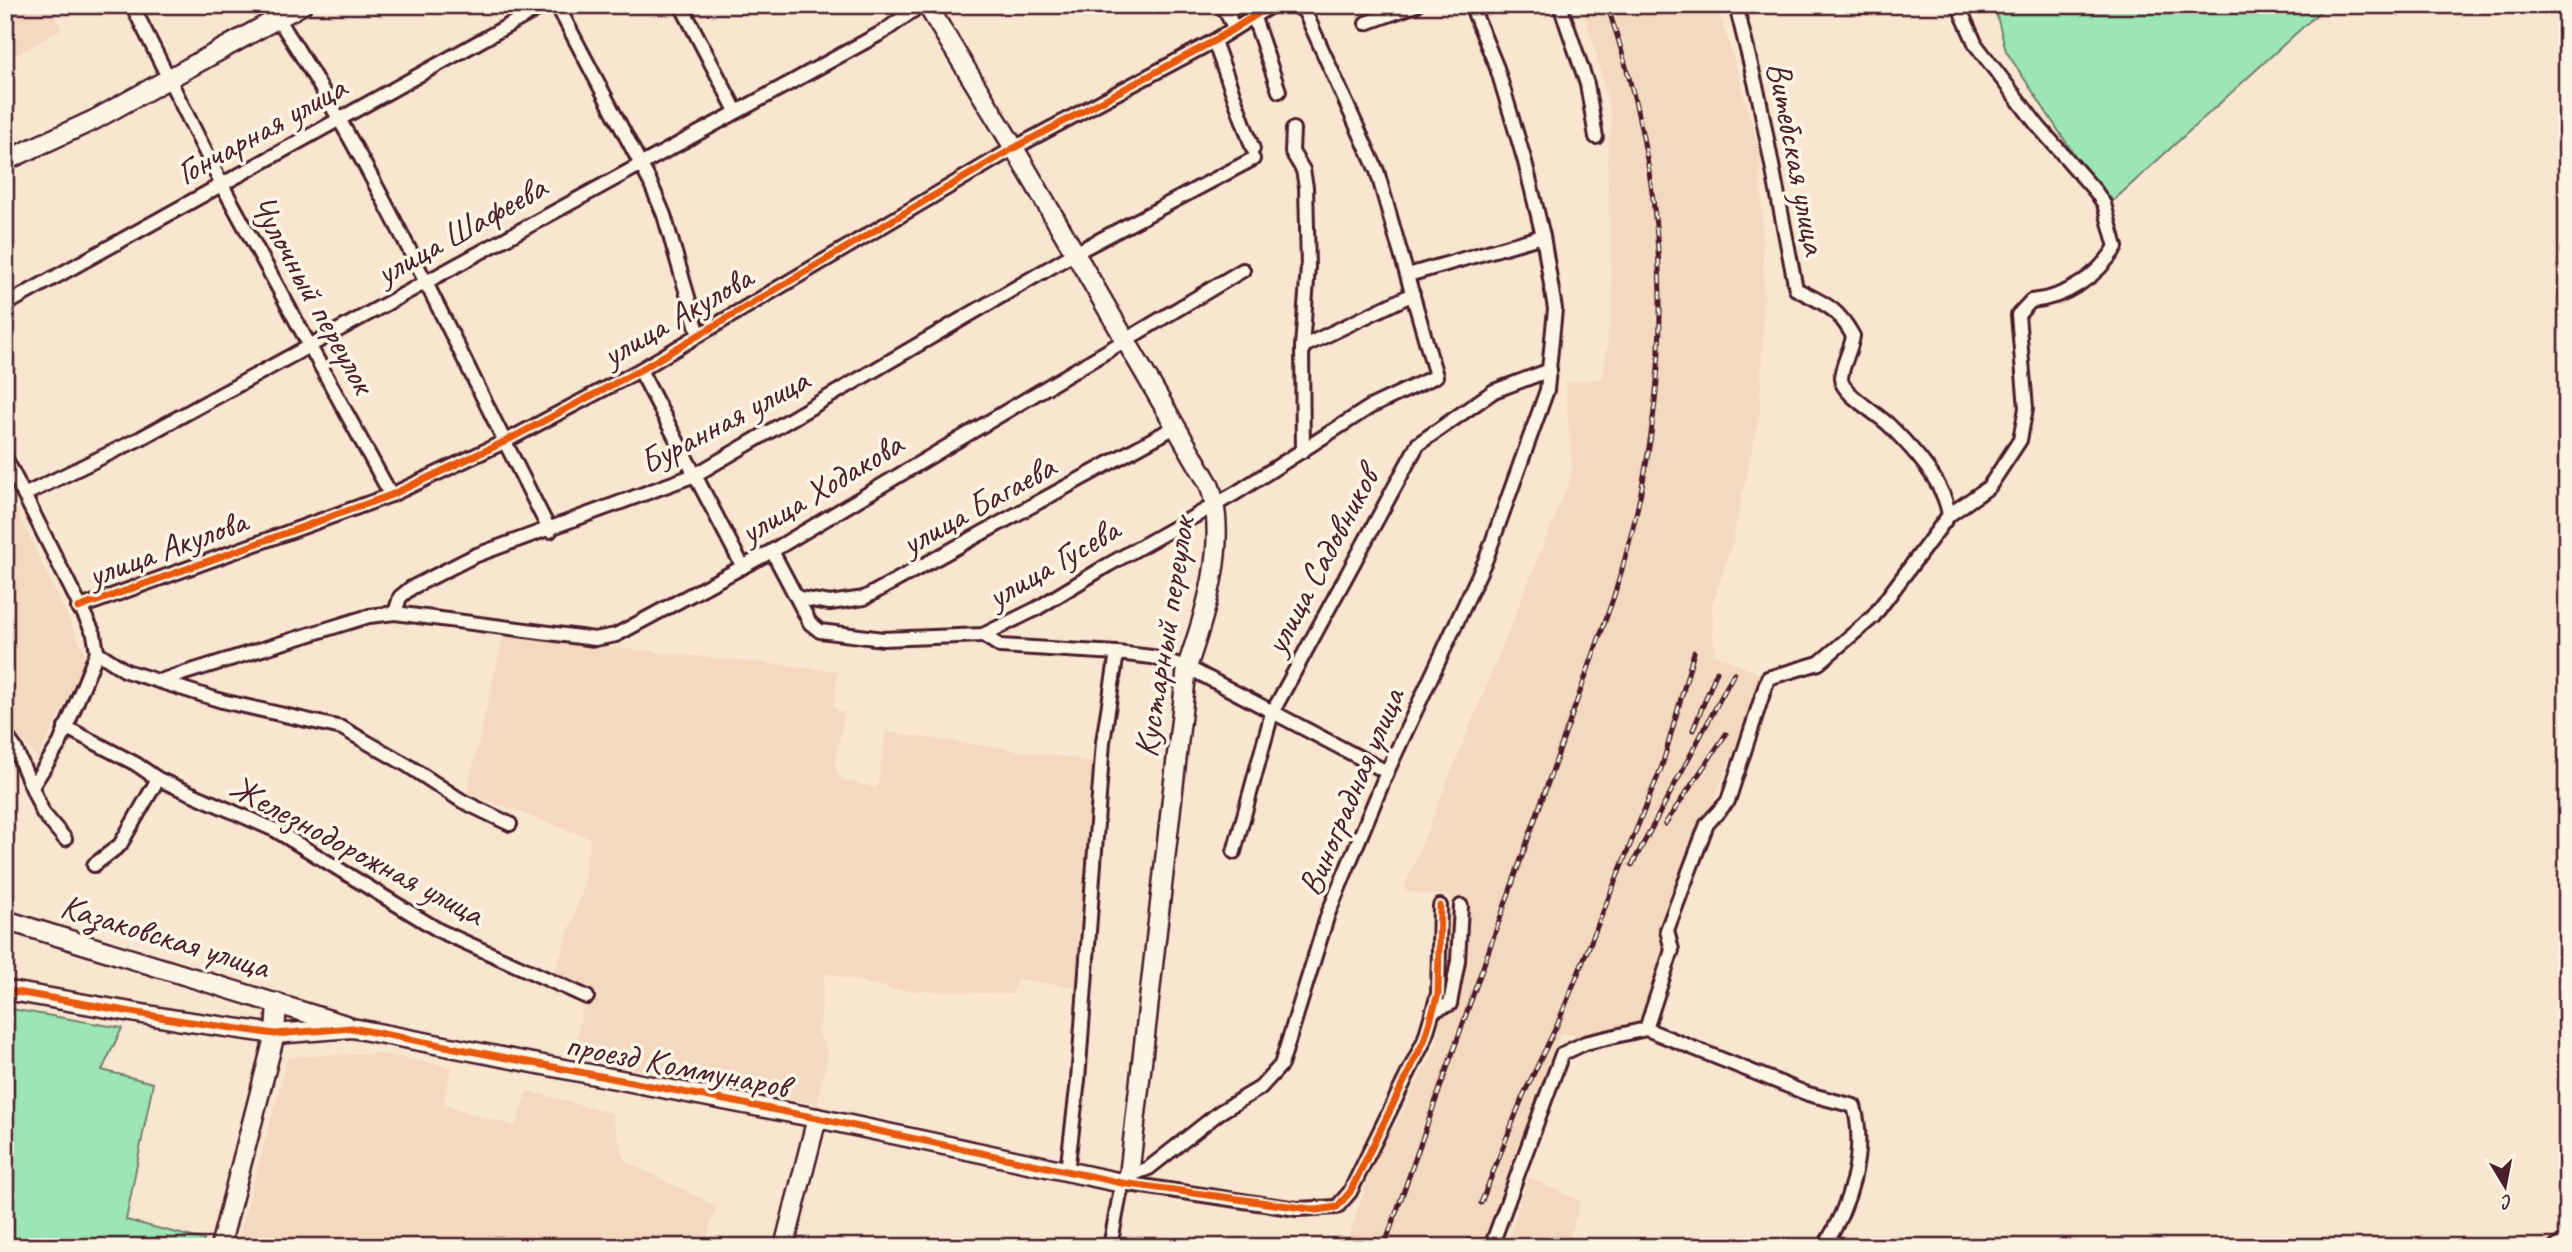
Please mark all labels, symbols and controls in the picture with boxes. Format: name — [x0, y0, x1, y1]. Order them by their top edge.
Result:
street label: Витебская улица — [1756, 58, 1838, 261]
street label: Гончарная улица — [168, 64, 356, 195]
street label: улица Шафеева — [366, 163, 557, 296]
street label: Чулочный переулок — [240, 187, 388, 404]
street label: улица Акулова — [592, 254, 762, 378]
street label: Буранная улица — [632, 356, 819, 484]
street label: улица Ходакова — [730, 420, 913, 555]
street label: улица Багаева — [891, 443, 1065, 567]
street label: улица Садовников — [1252, 453, 1393, 664]
street label: улица Акулова — [79, 498, 255, 598]
street label: улица Гусева — [977, 506, 1129, 620]
street label: Кустарный переулок — [1123, 511, 1206, 760]
street label: Виноградная улица — [1287, 680, 1416, 902]
street label: Железнодорожная улица — [222, 764, 494, 937]
street label: Казаковская улица — [55, 883, 276, 990]
street label: проезд Коммунаров — [562, 1021, 799, 1110]
north arrow — [2470, 1150, 2540, 1220]
text: С — [2498, 1189, 2514, 1215]

